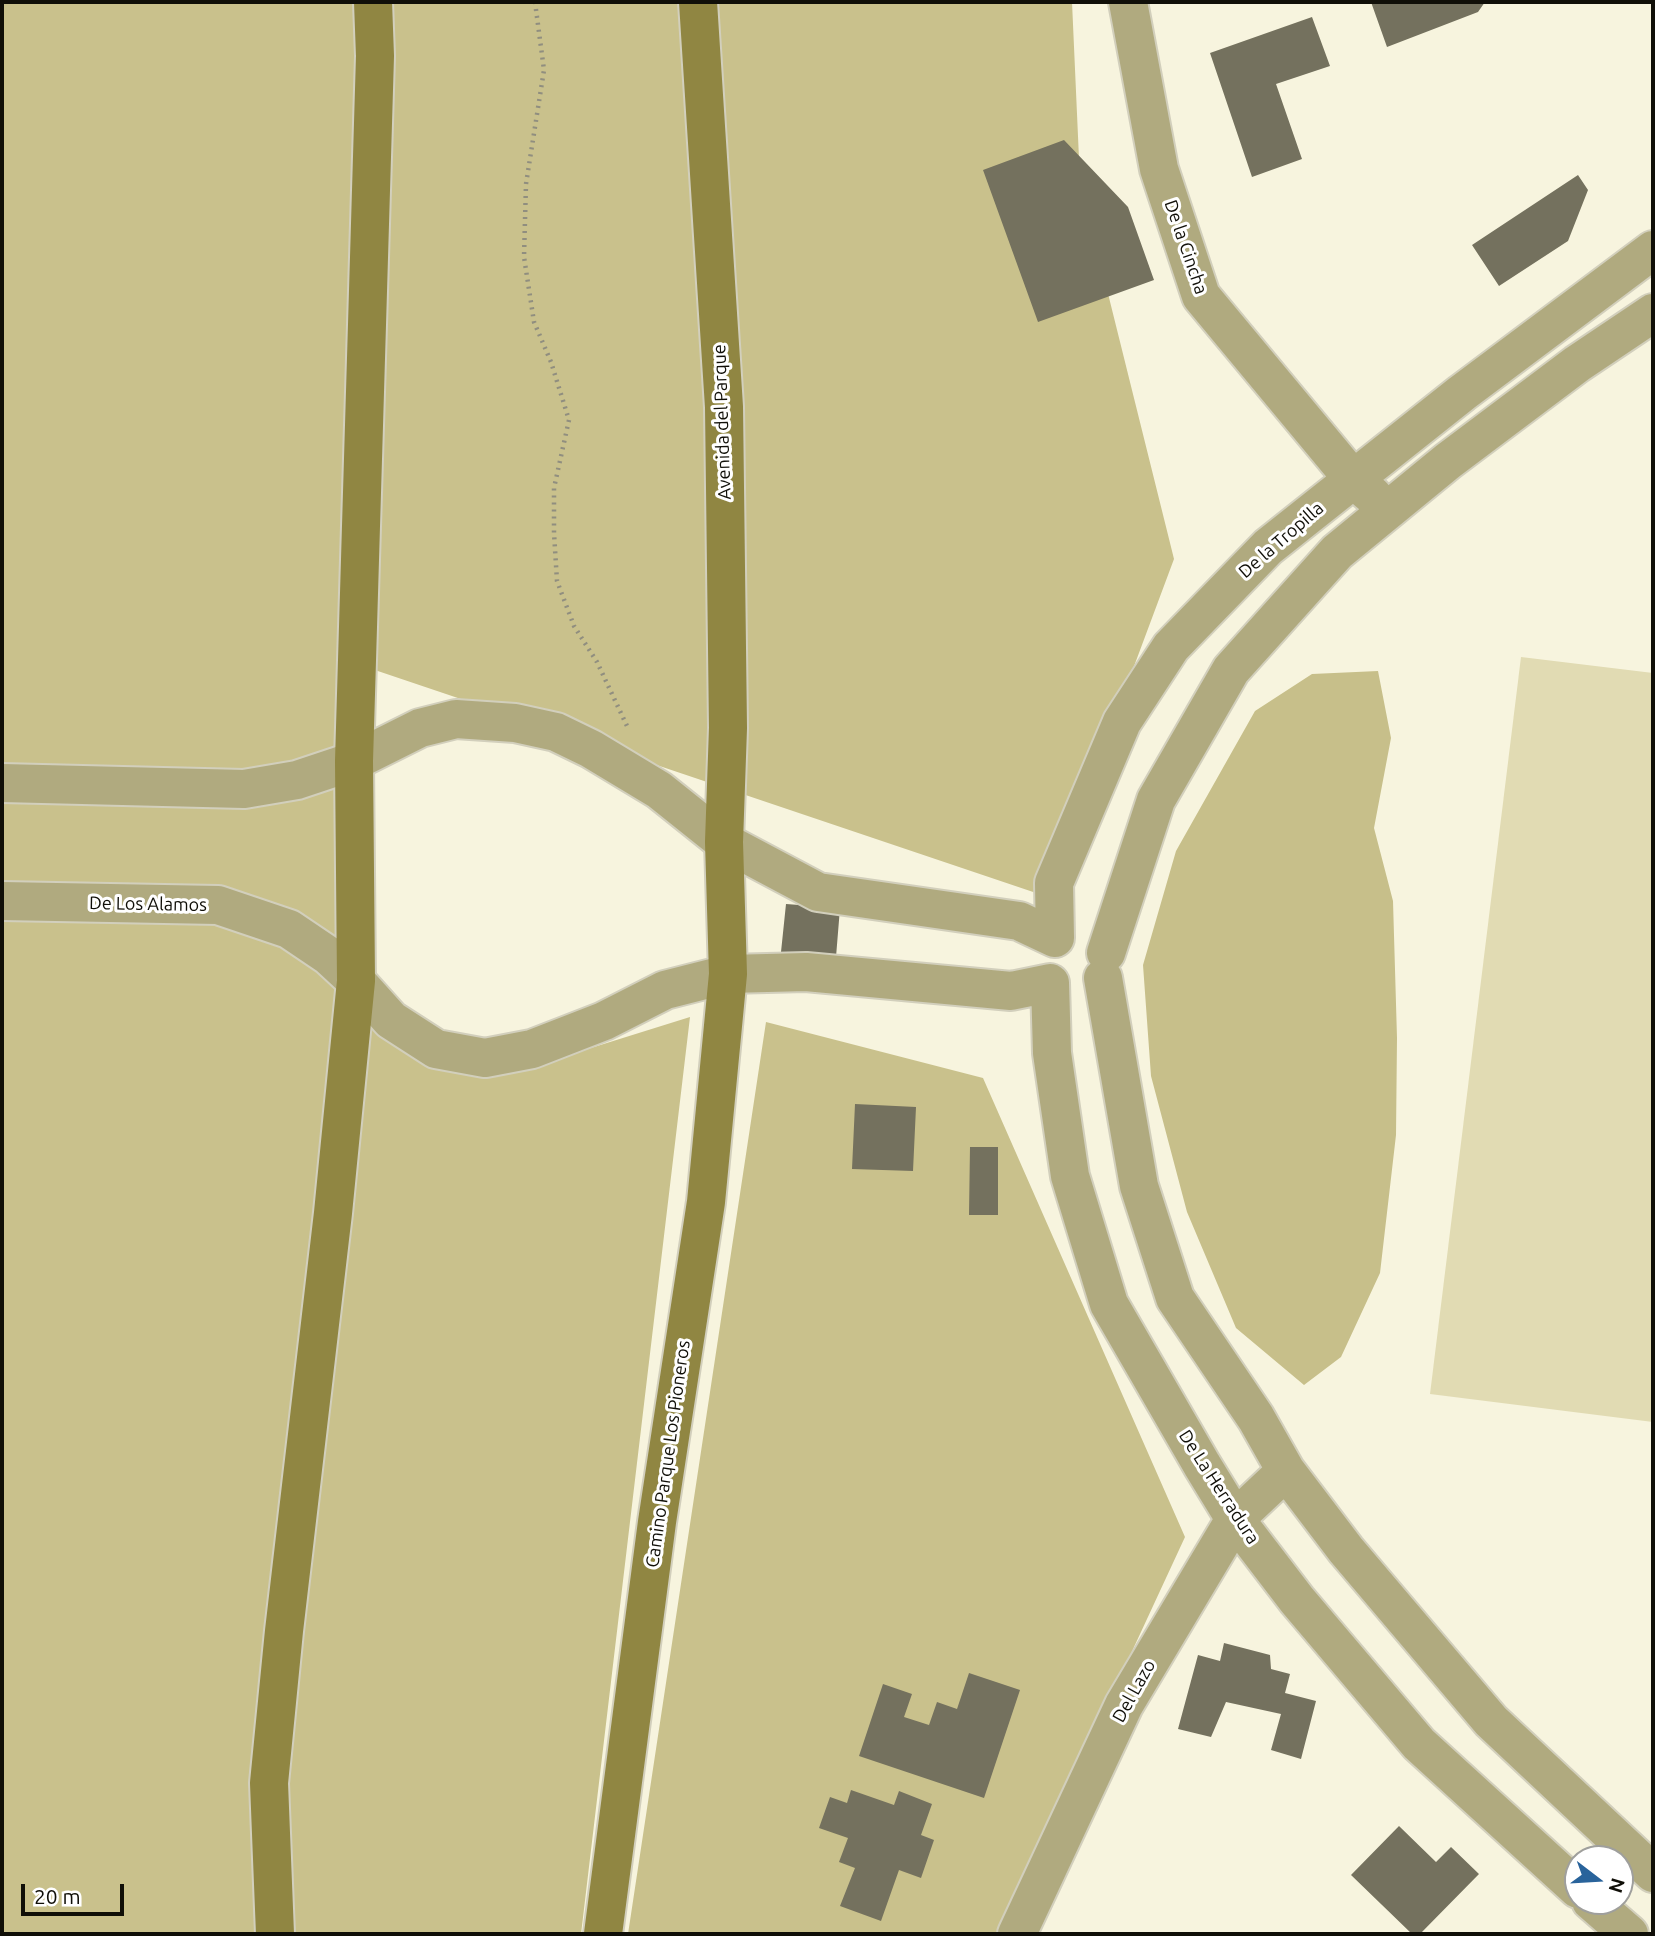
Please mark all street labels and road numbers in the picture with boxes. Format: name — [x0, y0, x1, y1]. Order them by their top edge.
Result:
street label: De la Cincha — [1160, 197, 1212, 297]
street label: Avenida del Parque — [708, 344, 736, 500]
street label: De la Tropilla — [1234, 497, 1328, 583]
street label: De Los Alamos — [89, 892, 207, 916]
street label: Camino Parque Los Pioneros — [641, 1339, 695, 1569]
street label: De La Herradura — [1174, 1426, 1264, 1548]
street label: Del Lazo — [1108, 1656, 1160, 1726]

